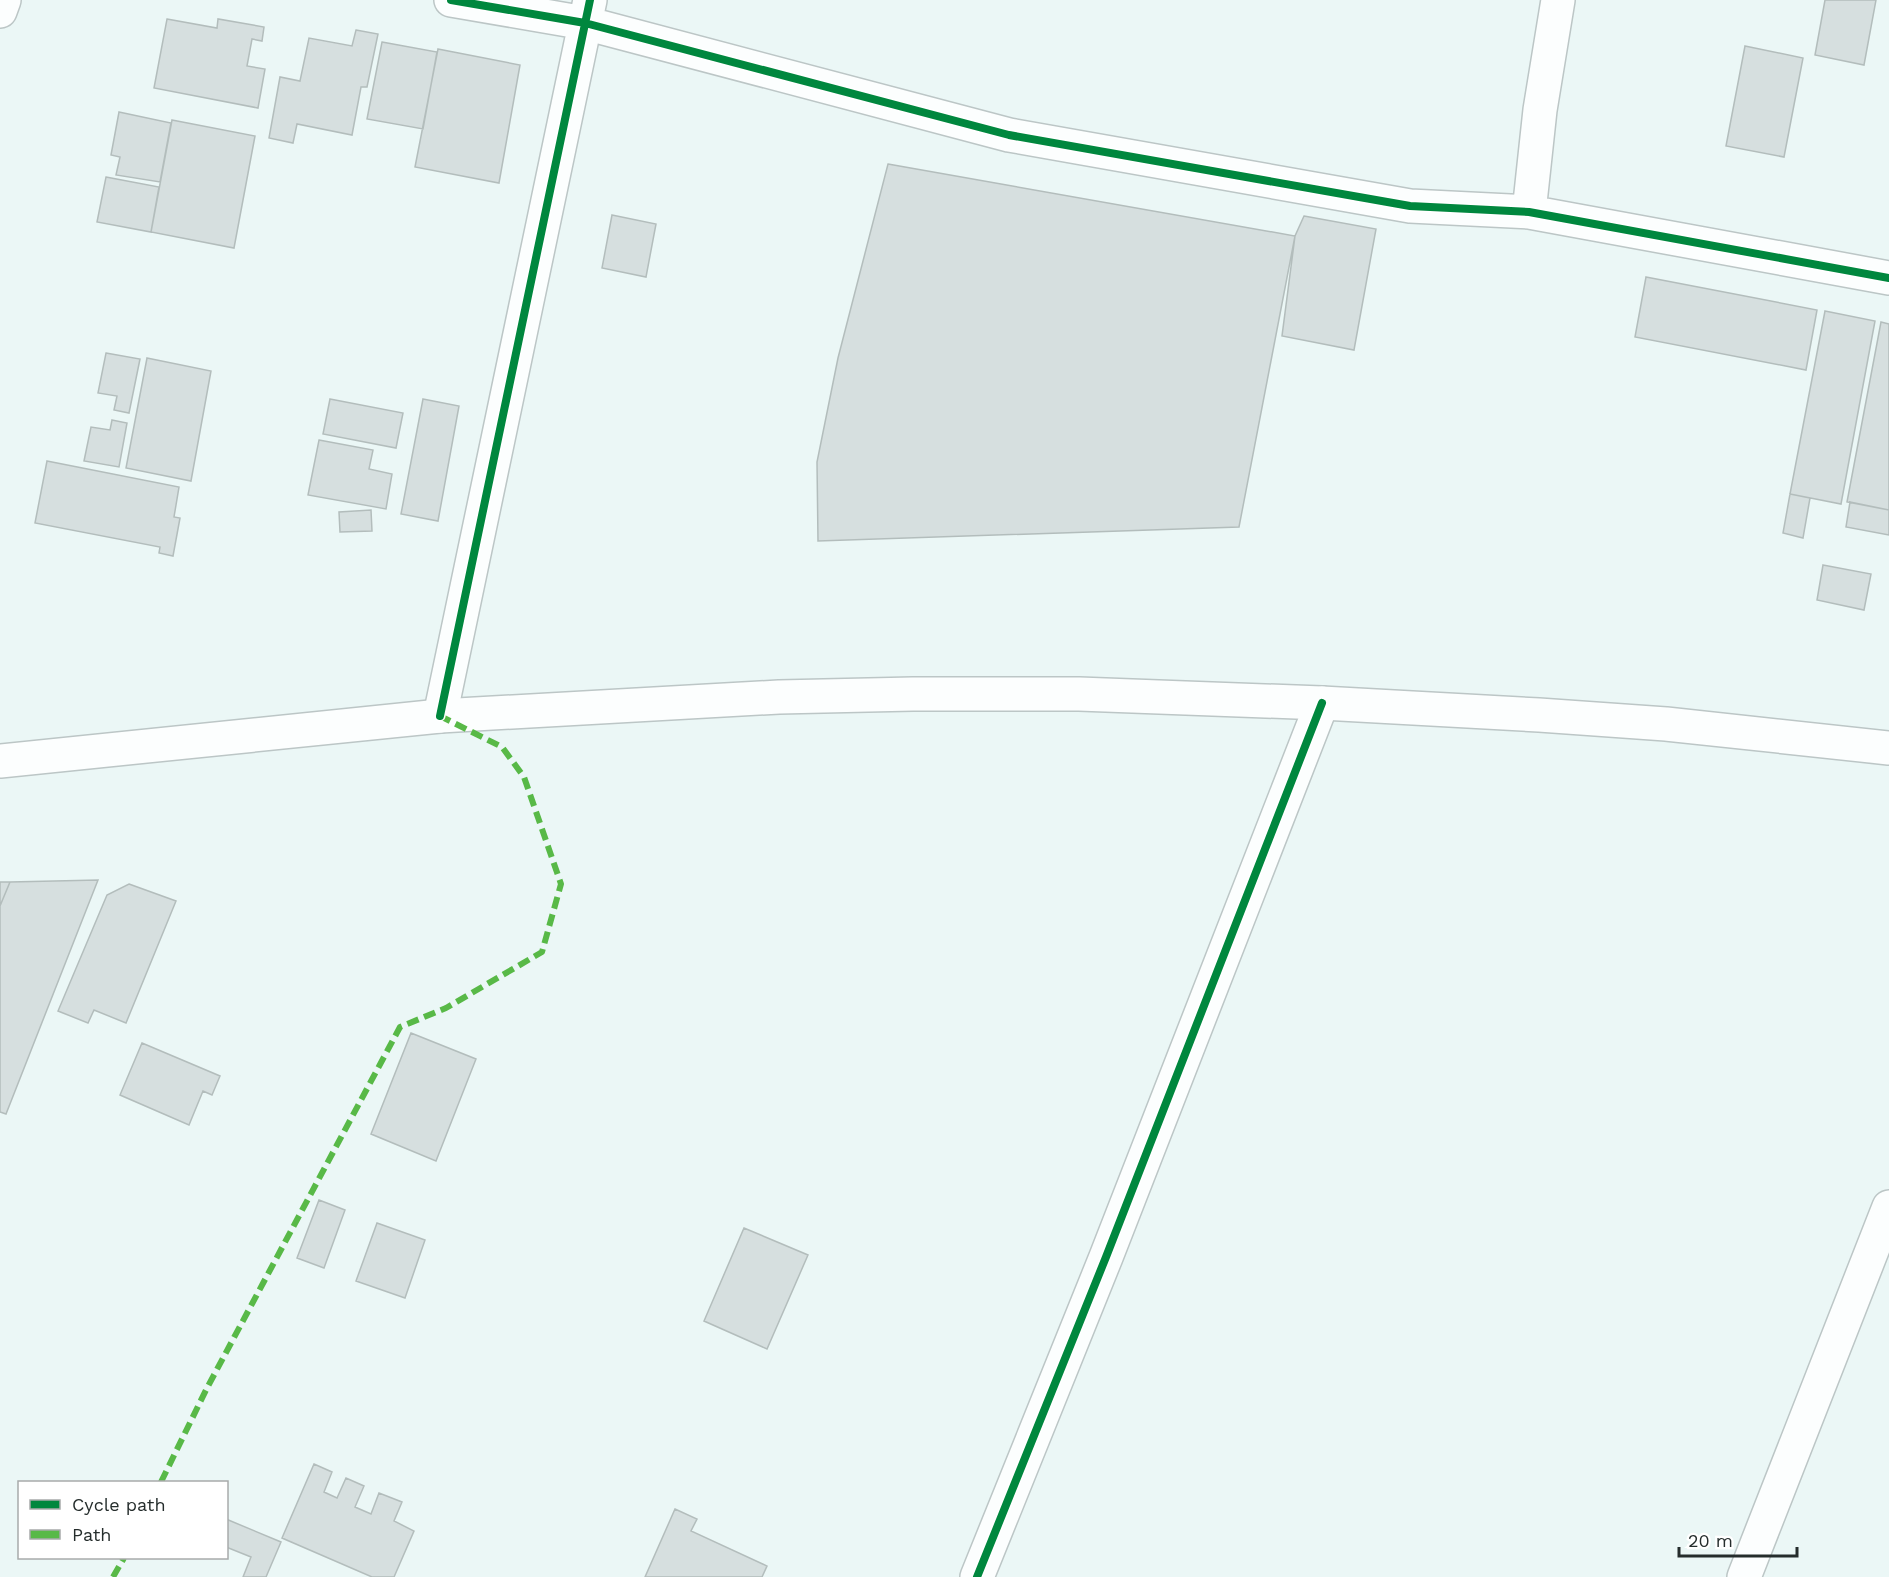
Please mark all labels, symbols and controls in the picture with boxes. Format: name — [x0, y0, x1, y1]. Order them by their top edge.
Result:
legend — [18, 1481, 228, 1559]
text: Cycle path — [72, 1494, 166, 1515]
scale bar — [1679, 1520, 1798, 1558]
text: Path — [72, 1524, 112, 1545]
text: 20 m — [1688, 1530, 1733, 1551]

